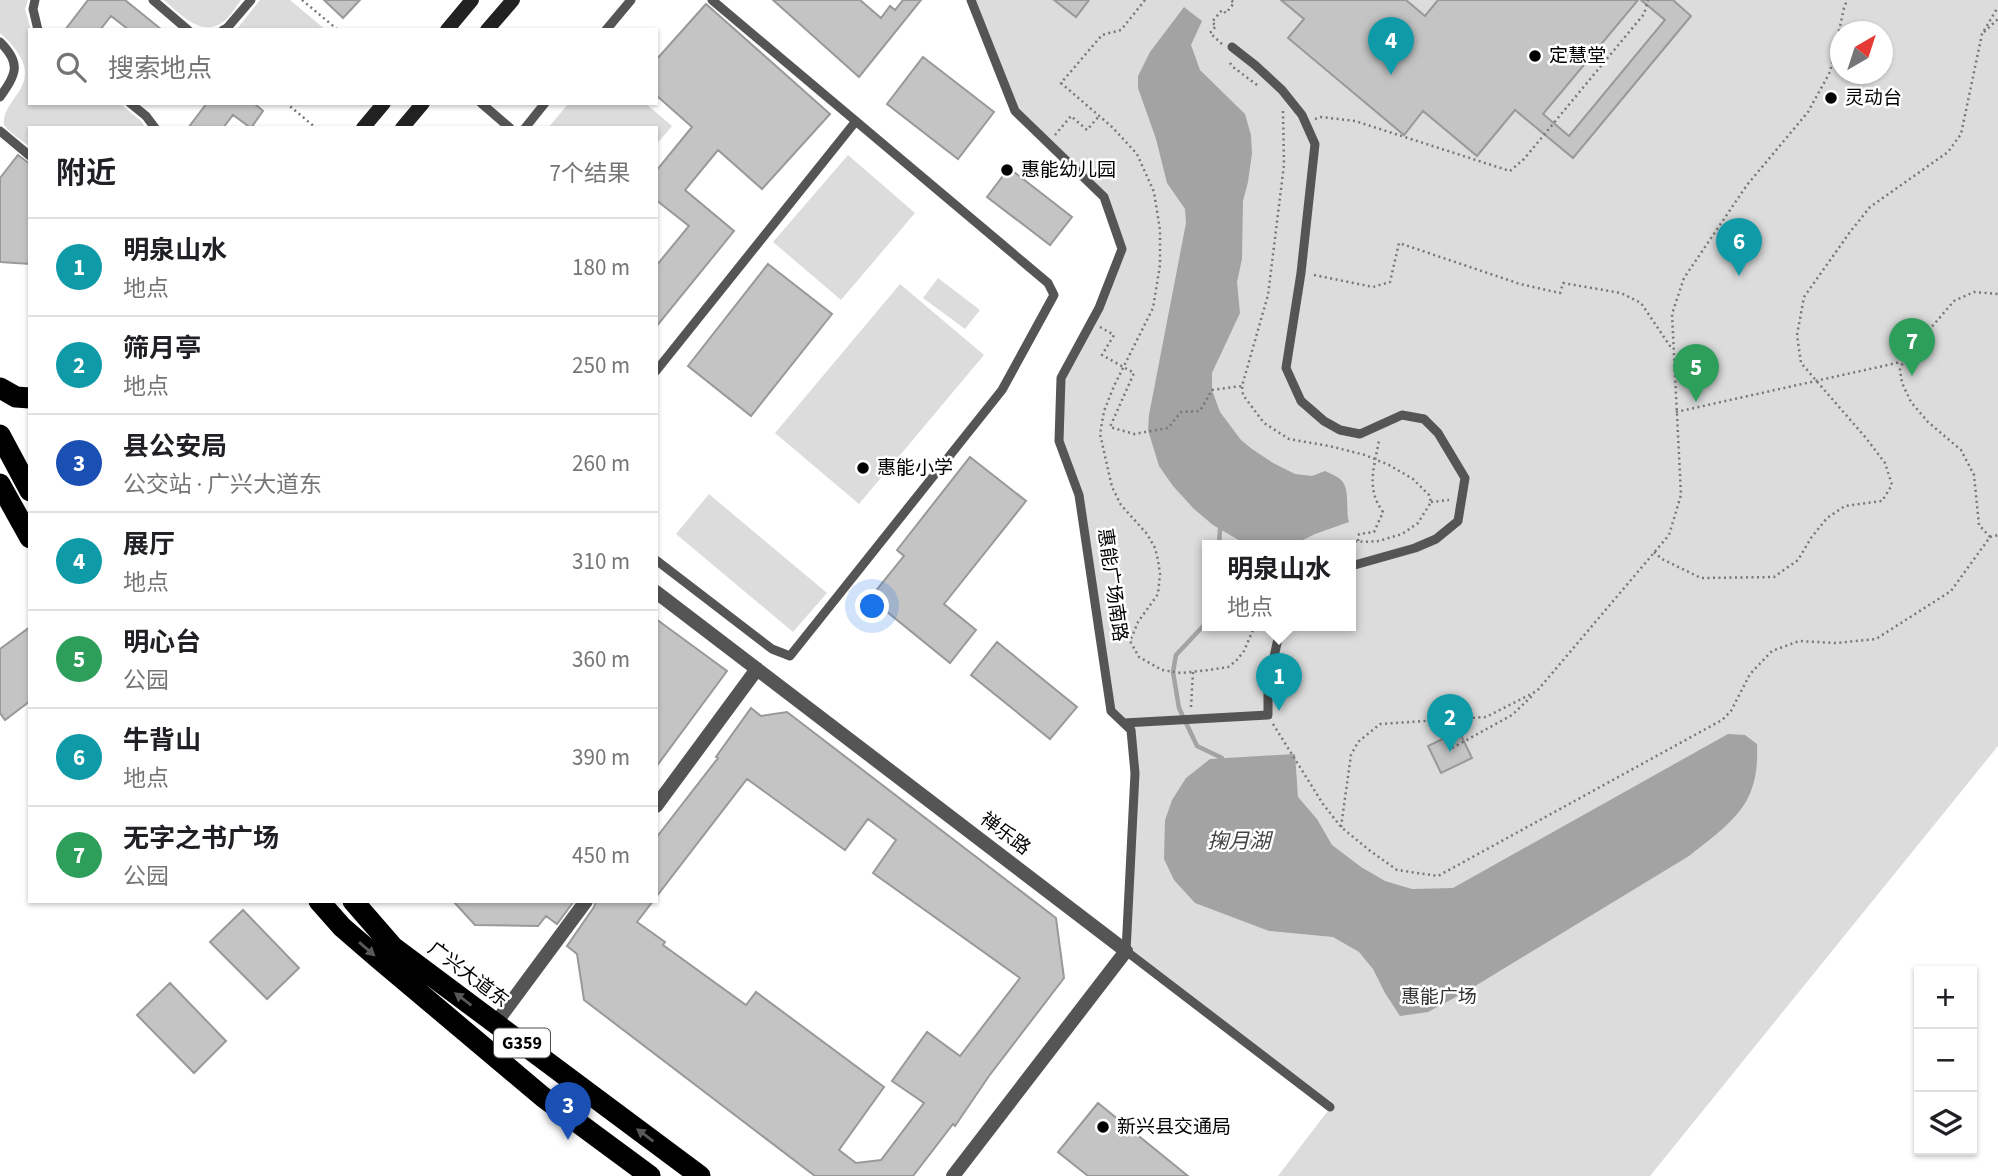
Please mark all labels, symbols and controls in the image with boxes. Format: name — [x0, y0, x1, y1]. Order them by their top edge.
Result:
pin: 4 — [1368, 17, 1414, 75]
north arrow — [1830, 21, 1893, 84]
search box — [28, 28, 658, 105]
place label: 定慧堂 — [1549, 43, 1606, 70]
icon: search — [52, 48, 90, 86]
marker: 定慧堂 — [1527, 48, 1543, 64]
text: 搜索地点 — [108, 50, 212, 87]
place label: 灵动台 — [1845, 85, 1902, 112]
marker: 灵动台 — [1823, 90, 1839, 106]
text: 附近 — [56, 152, 116, 195]
text: 7个结果 — [550, 157, 630, 190]
place label: 惠能幼儿园 — [1021, 157, 1116, 184]
marker: 惠能幼儿园 — [999, 162, 1015, 178]
pin: 6 — [1716, 218, 1762, 276]
text: 明泉山水 — [123, 232, 227, 269]
text: 1 — [73, 251, 85, 284]
text: 180 m — [572, 251, 630, 284]
text: 地点 — [123, 272, 169, 305]
pin: 7 — [1889, 318, 1935, 376]
text: 筛月亭 — [123, 330, 201, 367]
pin: 5 — [1673, 344, 1719, 402]
text: 2 — [73, 349, 85, 382]
text: 250 m — [572, 349, 630, 382]
text: 地点 — [123, 370, 169, 403]
text: 县公安局 — [123, 428, 227, 465]
text: 3 — [73, 447, 85, 480]
text: 260 m — [572, 447, 630, 480]
place label: 惠能小学 — [877, 455, 953, 482]
marker: 惠能小学 — [855, 460, 871, 476]
text: 公交站 · 广兴大道东 — [123, 468, 322, 501]
text: 展厅 — [123, 526, 175, 563]
street label: 惠能广场南路 — [1091, 527, 1133, 643]
popup — [1202, 540, 1356, 631]
text: 4 — [73, 545, 85, 578]
text: 310 m — [572, 545, 630, 578]
text: 明泉山水 — [1227, 551, 1331, 588]
text: 地点 — [123, 566, 169, 599]
your location — [855, 589, 889, 623]
text: 地点 — [1227, 591, 1273, 624]
text: 明心台 — [123, 624, 201, 661]
text: 5 — [73, 643, 85, 676]
text: 360 m — [572, 643, 630, 676]
pin: 1 — [1256, 653, 1302, 711]
text: 公园 — [123, 664, 169, 697]
pin: 2 — [1427, 694, 1473, 752]
text: 牛背山 — [123, 722, 201, 759]
text: 6 — [73, 741, 85, 774]
text: 390 m — [572, 741, 630, 774]
text: 地点 — [123, 762, 169, 795]
street label: 禅乐路 — [974, 806, 1036, 862]
text: 无字之书广场 — [123, 820, 279, 857]
water label: 掬月湖 — [1208, 826, 1273, 856]
text: 7 — [73, 839, 85, 872]
text: 450 m — [572, 839, 630, 872]
text: 公园 — [123, 860, 169, 893]
street label: 广兴大道东 — [422, 936, 514, 1014]
one-way arrow — [359, 941, 376, 956]
map controls — [1914, 966, 1977, 1155]
button: + — [1914, 966, 1977, 1029]
park label: 惠能广场 — [1401, 984, 1477, 1011]
one-way arrow — [454, 993, 472, 1007]
road number: G359 — [494, 1028, 550, 1058]
button: − — [1914, 1029, 1977, 1092]
pin: 3 — [545, 1082, 591, 1140]
button: layers — [1914, 1092, 1977, 1155]
place label: 新兴县交通局 — [1117, 1114, 1231, 1141]
marker: 新兴县交通局 — [1095, 1119, 1111, 1135]
one-way arrow — [637, 1128, 655, 1143]

